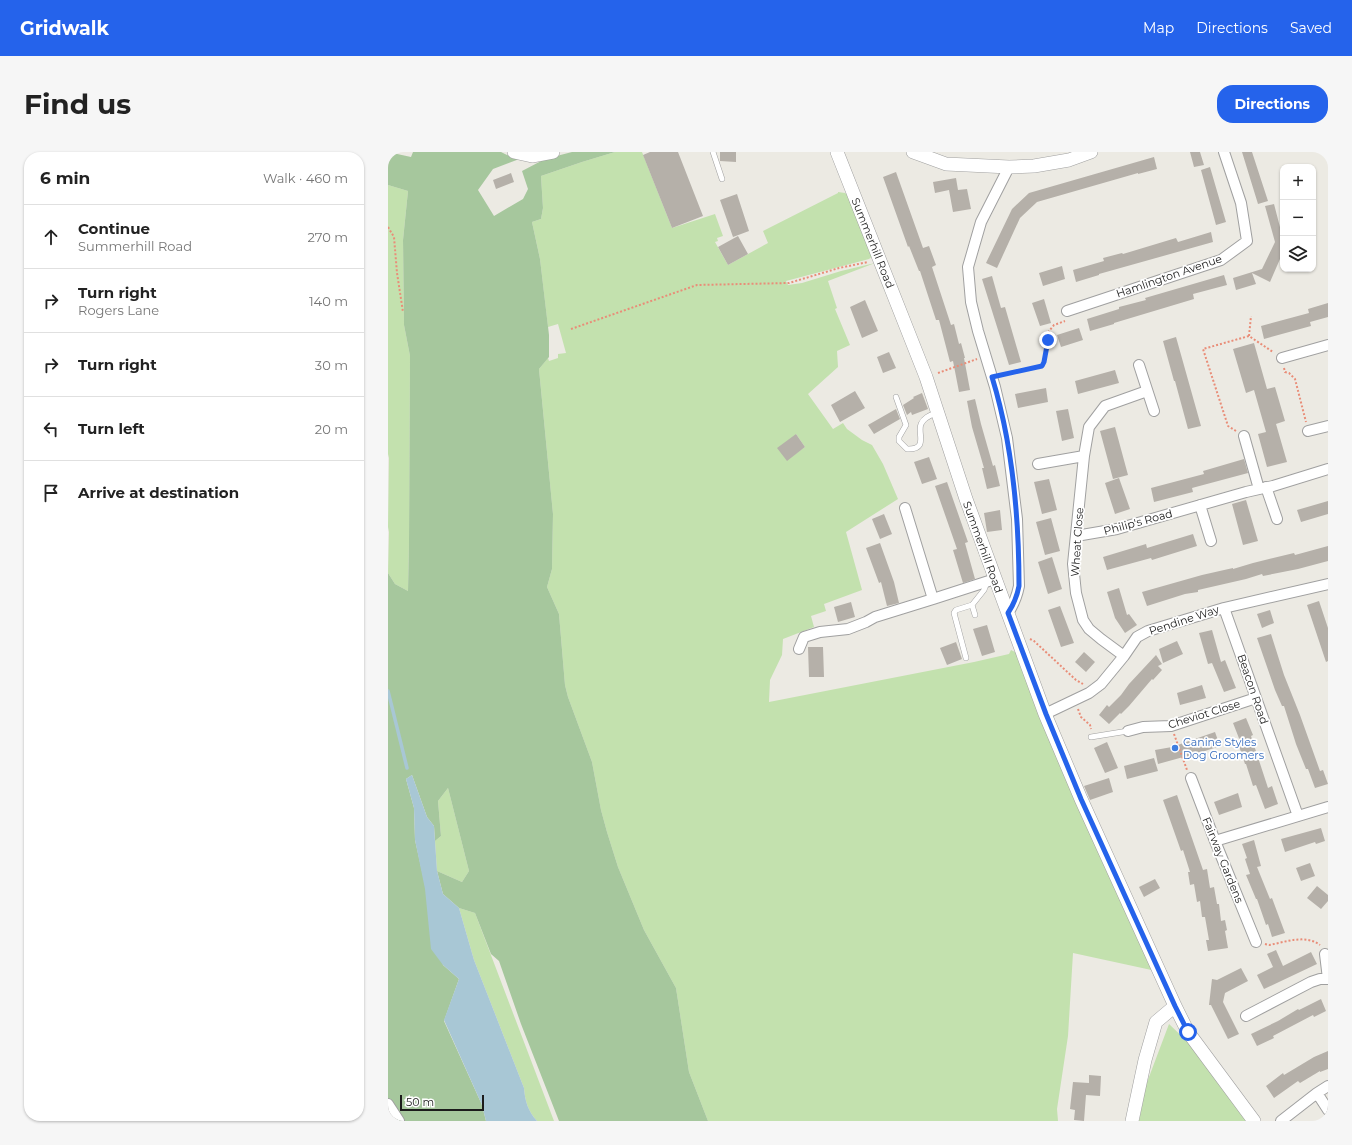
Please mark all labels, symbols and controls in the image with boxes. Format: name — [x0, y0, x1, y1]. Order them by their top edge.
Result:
text: Gridwalk — [20, 17, 109, 40]
text: Map — [1143, 19, 1174, 37]
text: Directions — [1196, 19, 1268, 37]
text: Saved — [1290, 19, 1332, 37]
button: Directions — [1217, 85, 1328, 123]
text: Find us — [24, 87, 131, 121]
map controls — [1280, 164, 1316, 272]
button: + — [1280, 164, 1316, 200]
text: 6 min — [40, 168, 90, 188]
text: Walk · 460 m — [263, 170, 348, 186]
street label: Summerhill Road — [848, 196, 898, 290]
button: − — [1280, 200, 1316, 236]
text: Continue — [78, 219, 150, 238]
icon: ahead — [40, 226, 62, 248]
text: 270 m — [307, 229, 348, 245]
button: layers — [1280, 236, 1316, 272]
text: Summerhill Road — [78, 238, 192, 254]
street label: Hamlington Avenue — [1114, 251, 1224, 301]
text: Turn right — [78, 283, 157, 302]
icon: right — [40, 290, 62, 312]
text: 140 m — [309, 293, 348, 309]
text: Rogers Lane — [78, 302, 159, 318]
route end — [1039, 331, 1057, 349]
icon: right — [40, 354, 62, 376]
text: Turn right — [78, 355, 157, 374]
text: 30 m — [315, 357, 348, 373]
icon: left — [40, 418, 62, 440]
text: Turn left — [78, 419, 145, 438]
text: 20 m — [315, 421, 348, 437]
icon: arrive — [40, 482, 62, 504]
text: Arrive at destination — [78, 483, 239, 502]
street label: Summerhill Road — [960, 499, 1006, 595]
street label: Philip's Road — [1102, 506, 1174, 538]
street label: Wheat Close — [1068, 507, 1086, 577]
street label: Pendine Way — [1147, 602, 1221, 638]
street label: Beacon Road — [1234, 652, 1272, 726]
street label: Cheviot Close — [1166, 696, 1242, 732]
place label: Canine Styles Dog Groomers — [1183, 735, 1265, 762]
marker: Canine Styles Dog Groomers — [1170, 743, 1180, 753]
street label: Fairway Gardens — [1199, 815, 1247, 906]
route start — [1179, 1023, 1197, 1041]
scale bar — [400, 1093, 484, 1112]
text: 50 m — [406, 1095, 434, 1109]

